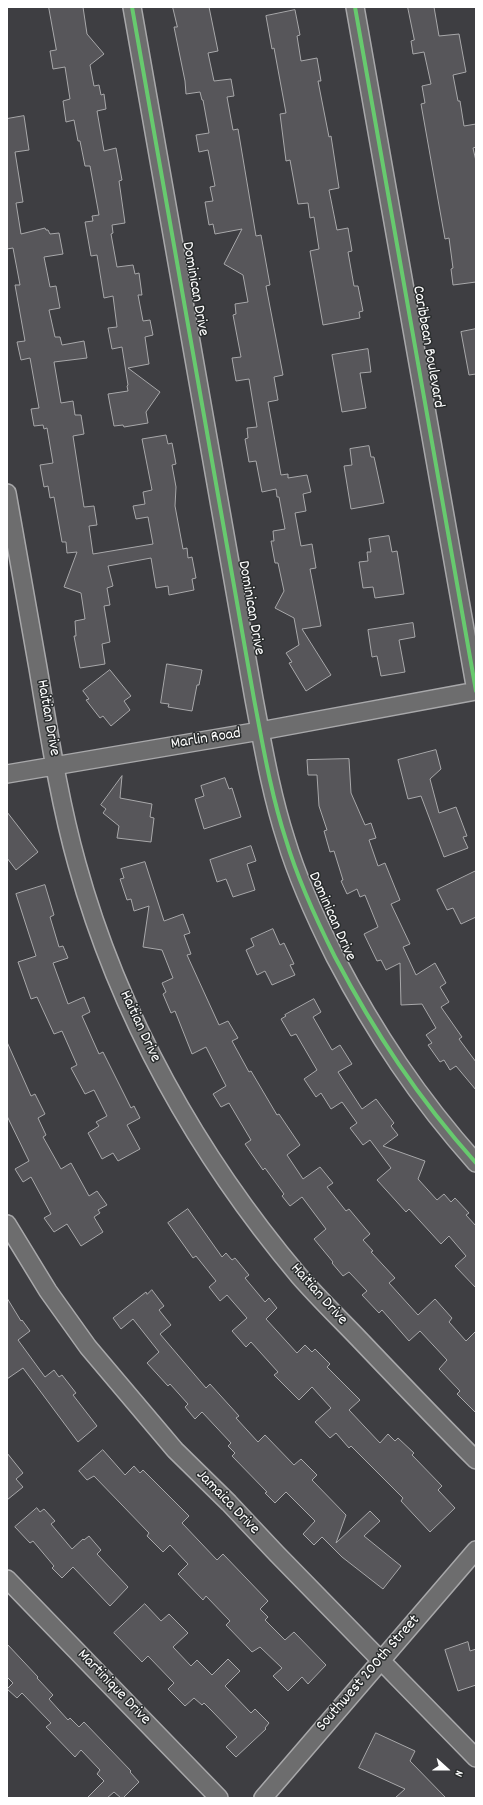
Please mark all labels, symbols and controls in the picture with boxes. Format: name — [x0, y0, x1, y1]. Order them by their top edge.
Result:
street label: Dominican Drive — [176, 240, 212, 338]
street label: Caribbean Boulevard — [407, 284, 447, 410]
street label: Dominican Drive — [232, 559, 268, 657]
street label: Haitian Drive — [31, 678, 63, 758]
street label: Marlin Road — [170, 725, 242, 755]
street label: Dominican Drive — [303, 870, 359, 964]
street label: Haitian Drive — [114, 988, 164, 1066]
street label: Haitian Drive — [285, 1260, 351, 1330]
street label: Jamaica Drive — [191, 1466, 263, 1540]
street label: Southwest 200th Street — [313, 1612, 425, 1736]
street label: Martinique Drive — [72, 1646, 154, 1730]
north arrow — [427, 1749, 467, 1789]
text: N — [450, 1768, 467, 1779]

